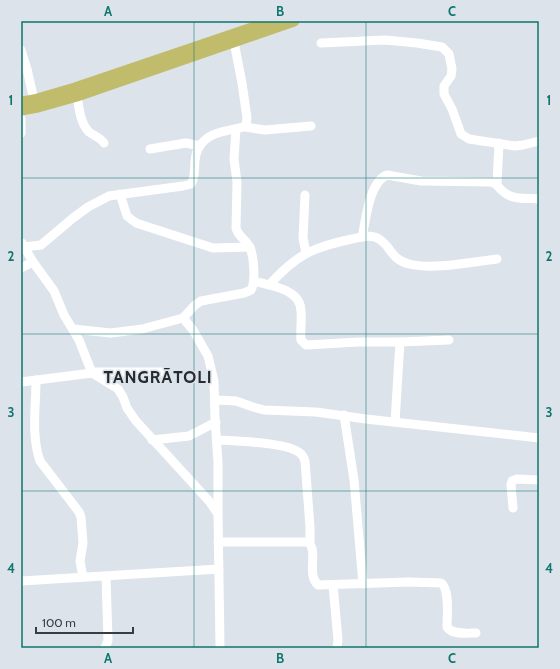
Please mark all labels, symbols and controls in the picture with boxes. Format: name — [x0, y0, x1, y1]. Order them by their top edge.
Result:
text: A — [104, 3, 113, 19]
text: B — [276, 3, 284, 19]
text: C — [448, 3, 456, 19]
text: 1 — [9, 92, 13, 108]
text: 1 — [547, 92, 551, 108]
text: 2 — [8, 248, 15, 264]
text: 2 — [546, 248, 553, 264]
district label: TANGRĀTOLI — [103, 367, 213, 387]
text: 3 — [7, 404, 15, 420]
text: 3 — [545, 404, 553, 420]
text: 4 — [7, 560, 15, 576]
text: 4 — [545, 560, 553, 576]
scale bar — [36, 609, 133, 635]
text: 100 m — [42, 615, 76, 630]
text: A — [104, 650, 113, 666]
text: B — [276, 650, 284, 666]
text: C — [448, 650, 456, 666]

